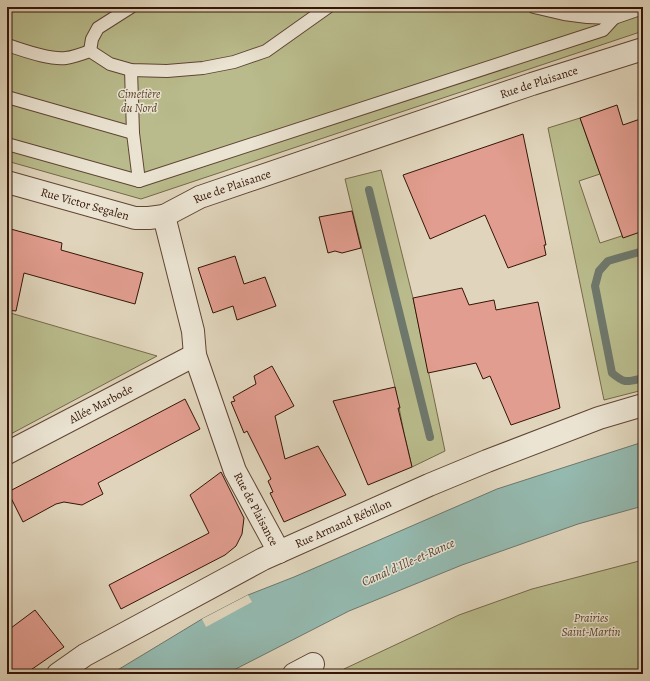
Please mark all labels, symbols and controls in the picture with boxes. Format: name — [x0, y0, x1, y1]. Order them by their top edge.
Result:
street label: Rue de Plaisance — [498, 62, 580, 102]
park label: Cimetière du Nord — [118, 86, 161, 116]
street label: Rue de Plaisance — [190, 165, 273, 207]
street label: Rue Victor Segalen — [39, 184, 131, 224]
street label: Allée Marbode — [65, 381, 136, 428]
street label: Rue de Plaisance — [230, 469, 282, 549]
street label: Rue Armand Rébillon — [292, 495, 394, 552]
water label: Canal d'Ille-et-Rance — [359, 534, 457, 590]
park label: Prairies Saint-Martin — [561, 610, 621, 640]

